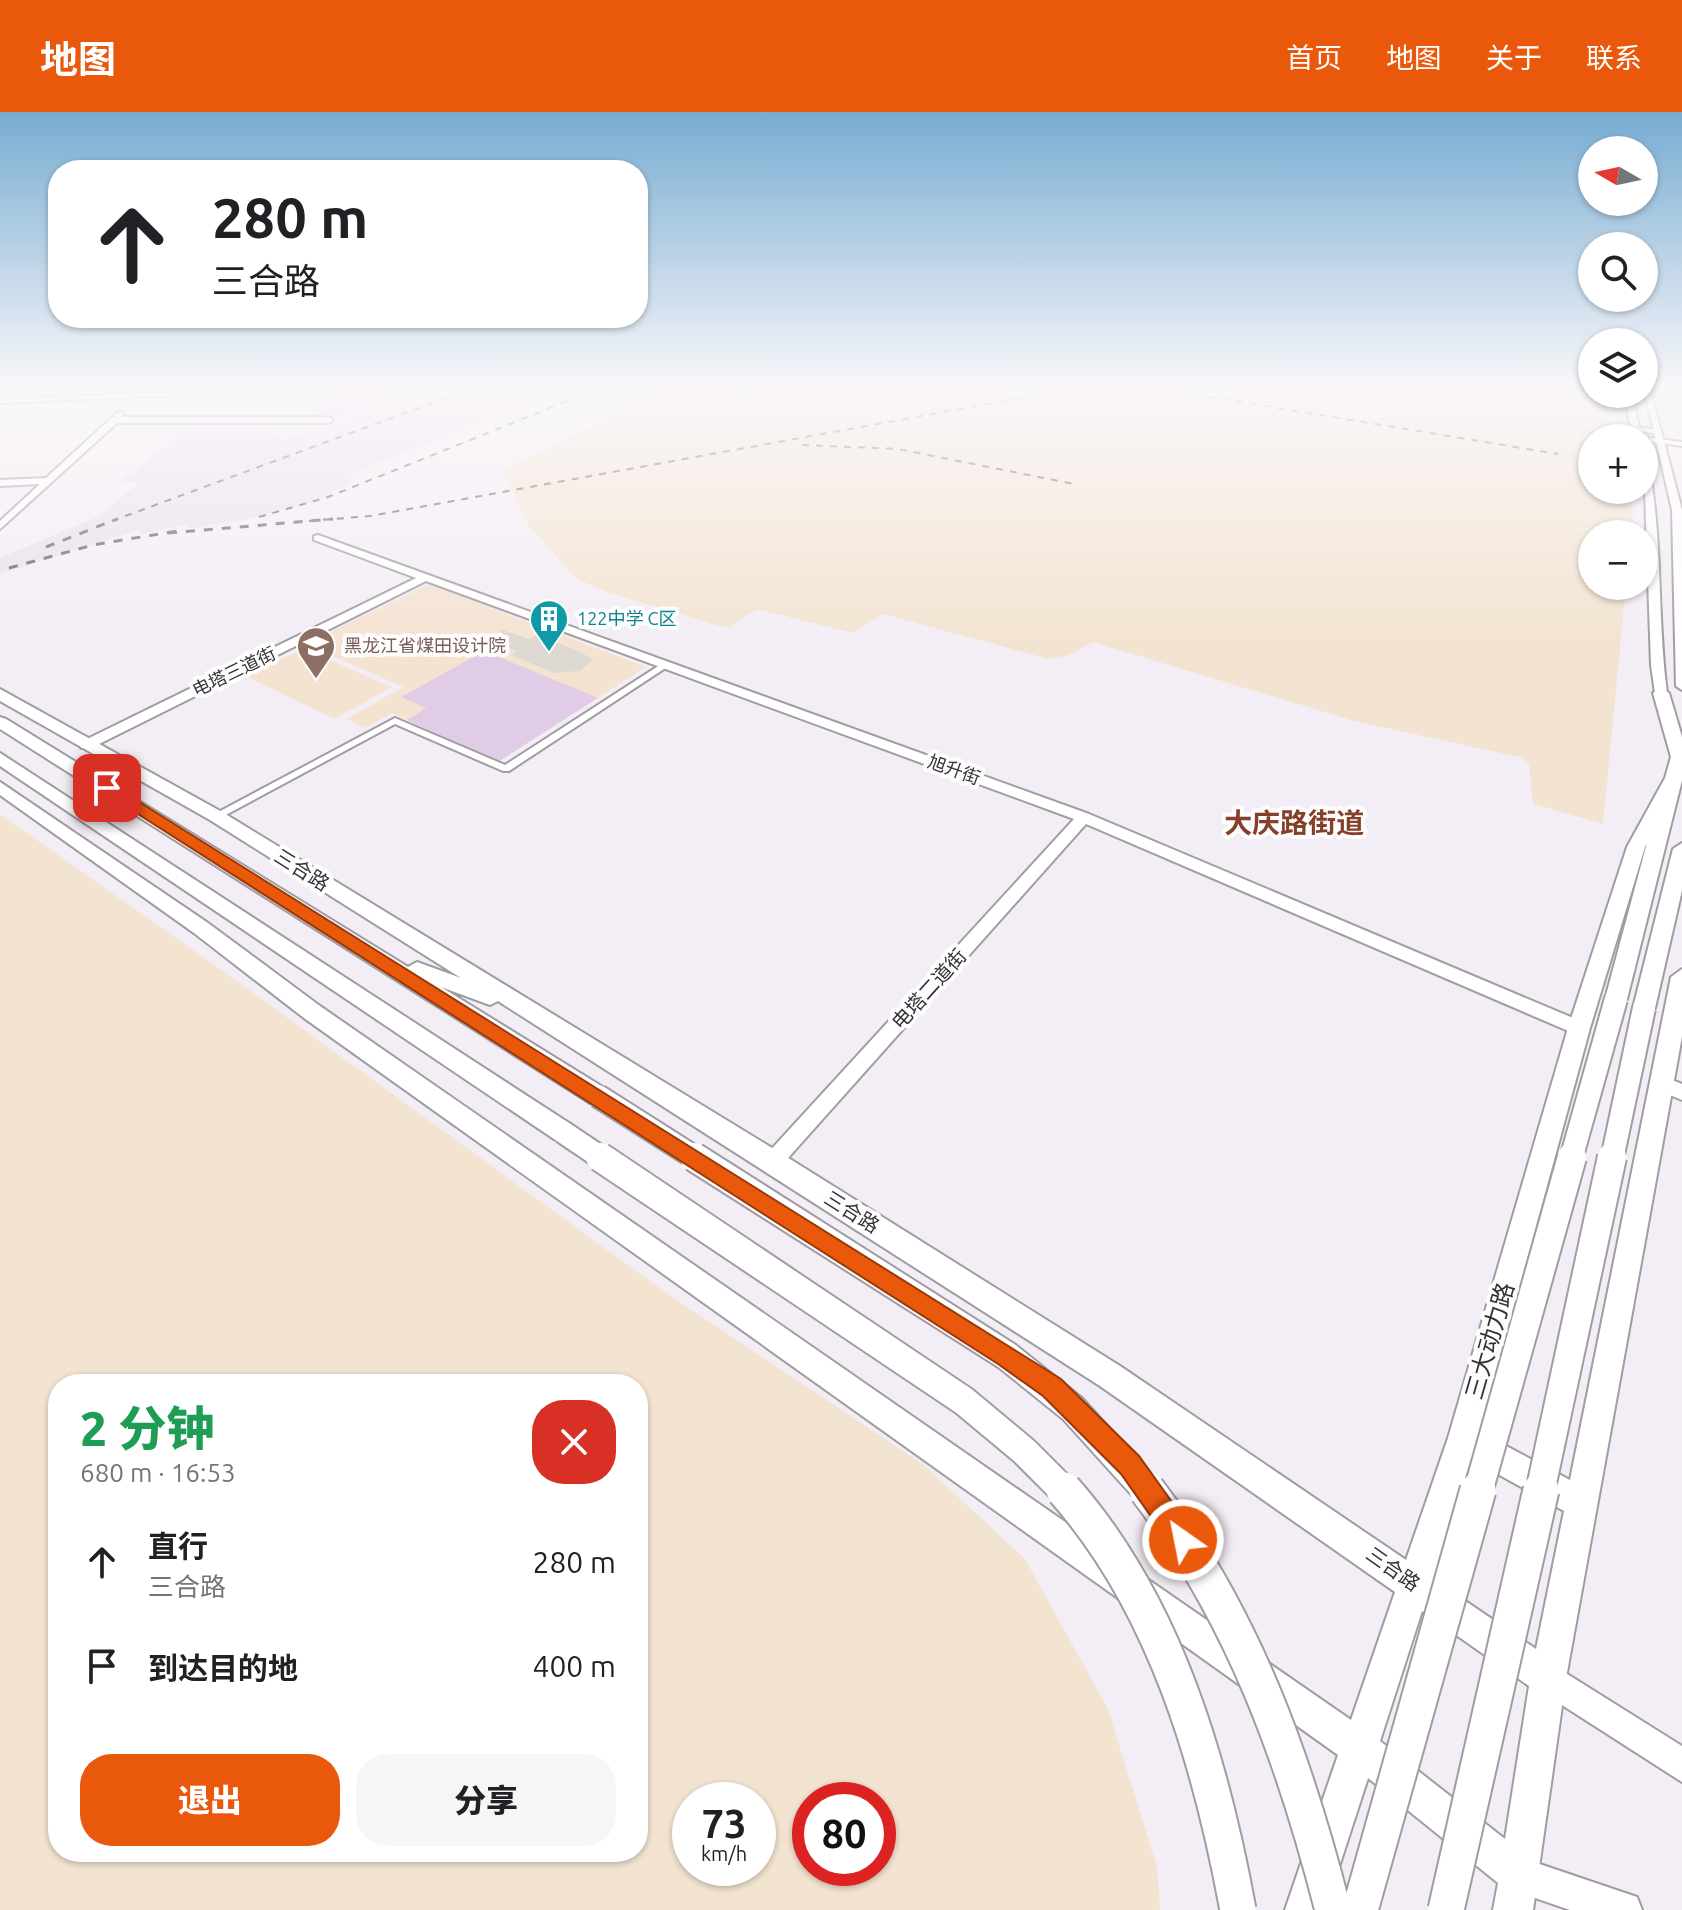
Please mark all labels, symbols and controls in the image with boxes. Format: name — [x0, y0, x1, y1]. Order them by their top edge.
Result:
text: 地图 — [40, 38, 116, 80]
text: 首页 — [1286, 42, 1342, 73]
text: 地图 — [1386, 42, 1442, 73]
text: 关于 — [1486, 42, 1542, 73]
text: 联系 — [1586, 42, 1642, 73]
north arrow — [1578, 136, 1658, 216]
map controls — [1578, 136, 1658, 600]
text: 280 m — [212, 186, 368, 249]
icon: ahead — [80, 192, 184, 296]
button: search — [1578, 232, 1658, 312]
text: 三合路 — [212, 260, 320, 301]
button: layers — [1578, 328, 1658, 408]
button: + — [1578, 424, 1658, 504]
button: − — [1578, 520, 1658, 600]
building icon: 122中学 C区 — [528, 598, 570, 653]
place label: 122中学 C区 — [577, 608, 677, 628]
school or university icon: 黑龙江省煤田设计院 — [295, 625, 337, 680]
place label: 黑龙江省煤田设计院 — [344, 635, 506, 655]
street label: 电塔三道街 — [189, 642, 278, 700]
street label: 旭升街 — [926, 750, 983, 788]
pin — [73, 754, 141, 822]
icon: arrive — [85, 766, 129, 810]
district label: 大庆路街道 — [1224, 807, 1364, 838]
street label: 三合路 — [271, 844, 334, 895]
street label: 电塔二道街 — [887, 944, 971, 1034]
street label: 三合路 — [821, 1186, 884, 1237]
street label: 三大动力路 — [1460, 1279, 1519, 1402]
button: close — [532, 1400, 616, 1484]
text: 2 分钟 — [80, 1401, 215, 1455]
text: 680 m · 16:53 — [80, 1458, 236, 1487]
position arrow — [1141, 1498, 1225, 1582]
text: 直行 — [148, 1529, 208, 1563]
icon: ahead — [80, 1540, 124, 1584]
street label: 三合路 — [1362, 1542, 1424, 1595]
text: 280 m — [532, 1545, 616, 1579]
text: 三合路 — [148, 1572, 226, 1601]
icon: arrive — [80, 1644, 124, 1688]
text: 400 m — [532, 1649, 616, 1683]
text: 到达目的地 — [148, 1651, 298, 1685]
button: 退出 — [80, 1754, 340, 1846]
button: 分享 — [356, 1754, 616, 1846]
speed limit sign: 80 — [792, 1782, 896, 1886]
text: 73 — [701, 1801, 747, 1846]
text: km/h — [701, 1842, 747, 1865]

